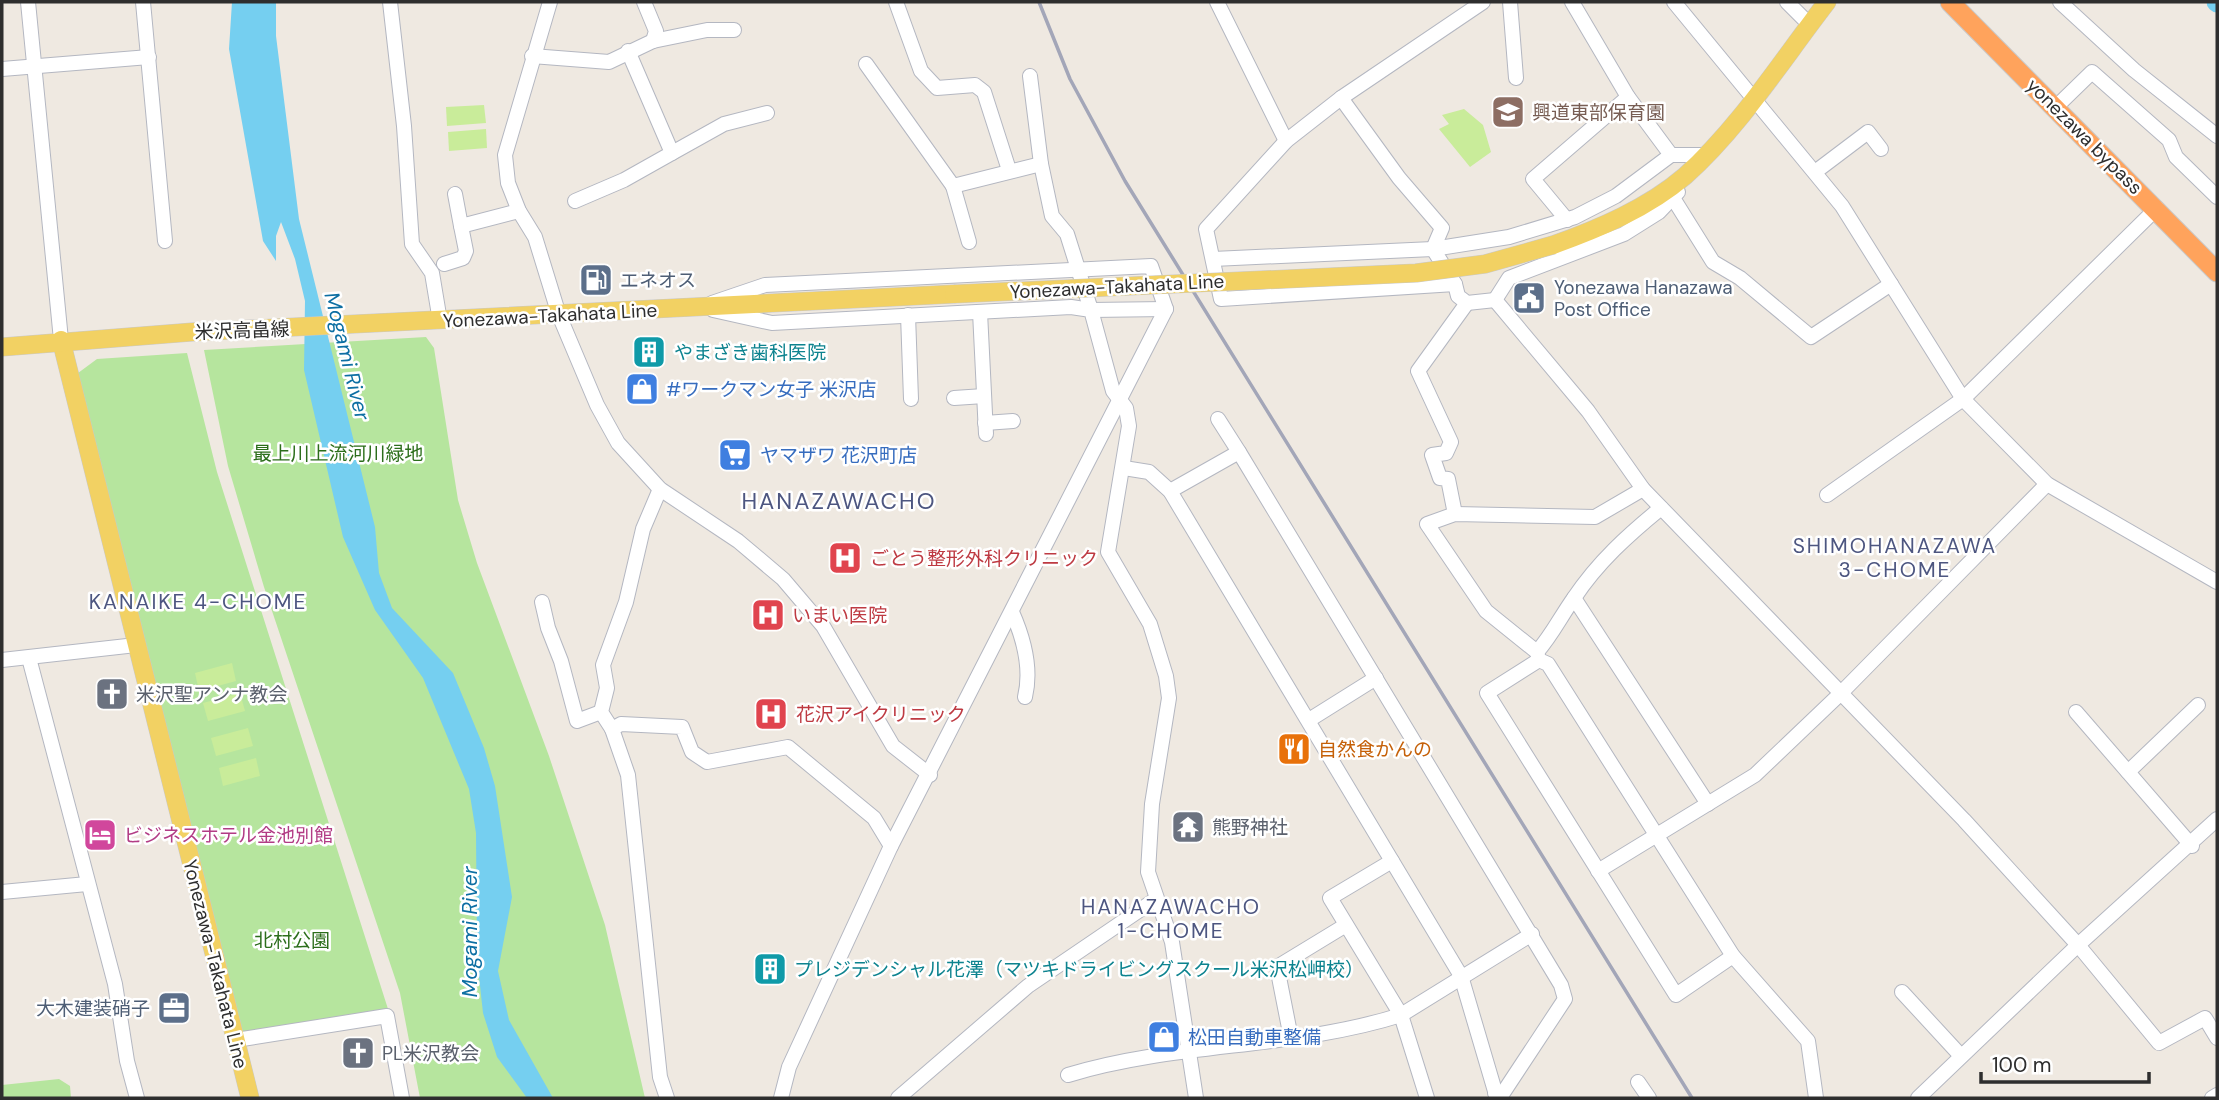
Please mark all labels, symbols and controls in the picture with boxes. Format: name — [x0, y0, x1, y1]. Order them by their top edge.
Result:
street label: yonezawa bypass — [2021, 73, 2148, 200]
school or university icon: 興道東部保育園 — [1489, 93, 1527, 131]
place label: 興道東部保育園 — [1532, 100, 1665, 125]
fuel station icon: エネオス — [577, 261, 615, 299]
place label: エネオス — [620, 268, 696, 293]
street label: Yonezawa-Takahata Line — [1009, 268, 1225, 305]
place label: Yonezawa Hanazawa Post Office — [1554, 275, 1733, 322]
public building icon: Yonezawa Hanazawa Post Office — [1510, 279, 1548, 317]
water label: Mogami River — [318, 289, 377, 424]
street label: Yonezawa-Takahata Line — [442, 297, 658, 334]
street label: 米沢高畠線 — [194, 316, 290, 345]
building icon: やまざき歯科医院 — [630, 333, 668, 371]
place label: やまざき歯科医院 — [674, 340, 826, 365]
shop icon: #ワークマン女子 米沢店 — [623, 370, 661, 408]
place label: #ワークマン女子 米沢店 — [666, 377, 876, 402]
supermarket icon: ヤマザワ 花沢町店 — [716, 436, 754, 474]
park label: 最上川上流河川緑地 — [252, 441, 424, 466]
place label: ヤマザワ 花沢町店 — [760, 443, 917, 468]
district label: HANAZAWACHO — [741, 486, 937, 516]
district label: SHIMOHANAZAWA 3-CHOME — [1793, 532, 1997, 584]
hospital icon: ごとう整形外科クリニック — [826, 539, 864, 577]
place label: ごとう整形外科クリニック — [870, 546, 1098, 571]
district label: KANAIKE 4-CHOME — [89, 588, 307, 616]
hospital icon: いまい医院 — [749, 596, 787, 634]
place label: いまい医院 — [792, 603, 887, 628]
church icon: 米沢聖アンナ教会 — [93, 675, 131, 713]
place label: 米沢聖アンナ教会 — [136, 682, 287, 707]
hospital icon: 花沢アイクリニック — [752, 695, 790, 733]
place label: 花沢アイクリニック — [796, 702, 966, 727]
restaurant icon: 自然食かんの — [1275, 730, 1313, 768]
place label: 自然食かんの — [1318, 737, 1432, 762]
temple icon: 熊野神社 — [1169, 808, 1207, 846]
place label: 熊野神社 — [1212, 815, 1288, 840]
hotel icon: ビジネスホテル金池別館 — [81, 816, 119, 854]
place label: ビジネスホテル金池別館 — [124, 823, 333, 848]
street label: Yonezawa-Takahata Line — [177, 857, 254, 1071]
water label: Mogami River — [456, 865, 484, 997]
district label: HANAZAWACHO 1-CHOME — [1081, 893, 1261, 945]
park label: 北村公園 — [254, 928, 330, 953]
building icon: プレジデンシャル花澤（マツキドライビングスクール米沢松岬校） — [751, 950, 789, 988]
place label: プレジデンシャル花澤（マツキドライビングスクール米沢松岬校） — [794, 957, 1364, 982]
office icon: 大木建装硝子 — [155, 989, 193, 1027]
place label: 大木建装硝子 — [36, 996, 150, 1021]
shop icon: 松田自動車整備 — [1145, 1018, 1183, 1056]
place label: 松田自動車整備 — [1188, 1025, 1321, 1050]
church icon: PL米沢教会 — [339, 1034, 377, 1072]
scale bar — [1981, 1040, 2149, 1084]
place label: PL米沢教会 — [382, 1041, 479, 1066]
text: 100 m — [1992, 1051, 2052, 1079]

